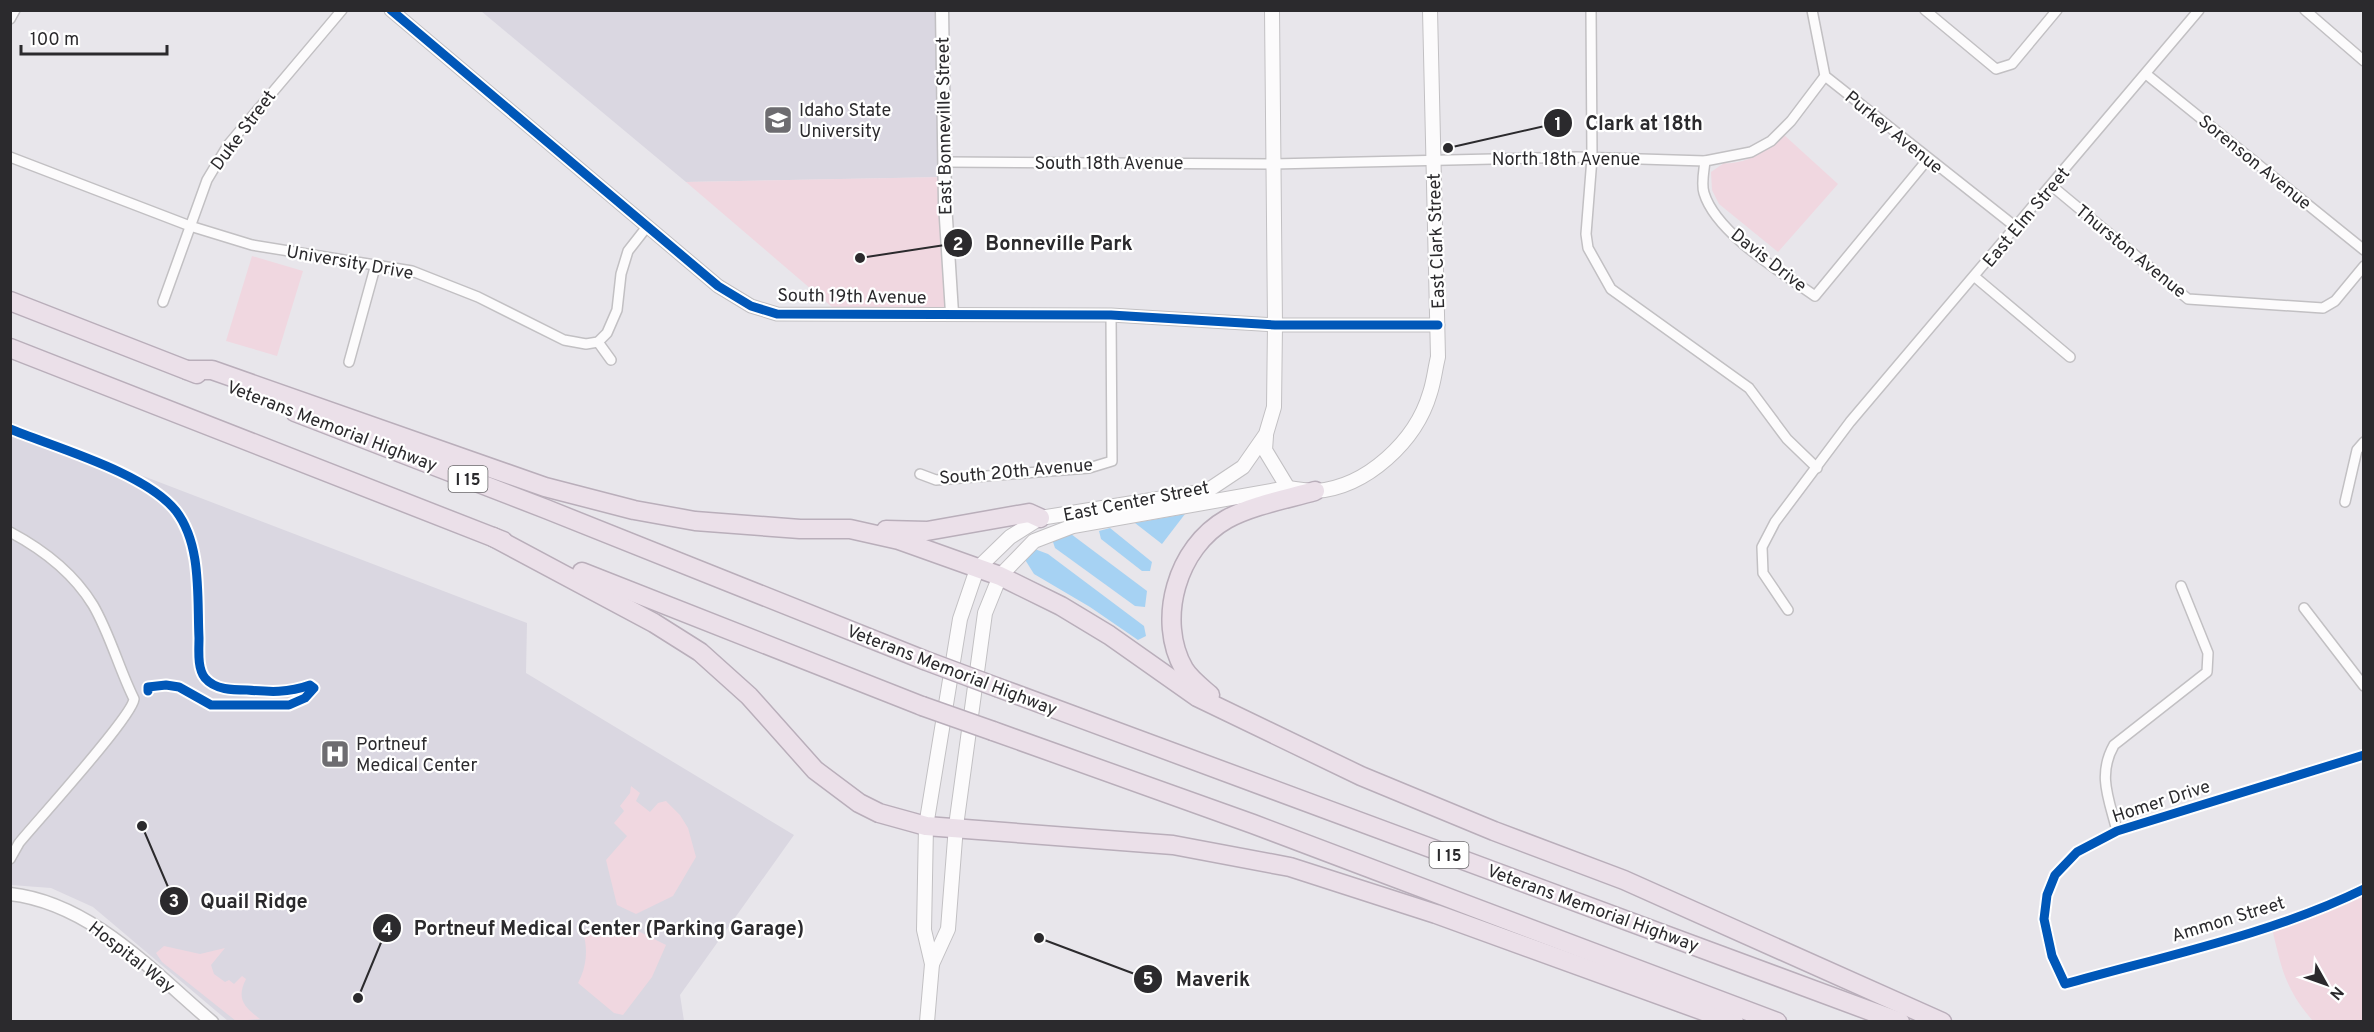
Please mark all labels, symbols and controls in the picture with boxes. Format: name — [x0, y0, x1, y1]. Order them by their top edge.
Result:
scale bar — [21, 18, 166, 56]
text: 100 m — [30, 29, 79, 52]
street label: East Bonneville Street — [932, 37, 959, 215]
street label: Duke Street — [206, 86, 282, 176]
street label: Purkey Avenue — [1839, 87, 1947, 180]
place label: Idaho State University — [799, 100, 891, 144]
school or university icon: Idaho State University — [762, 104, 794, 136]
callout: Clark at 18th — [1543, 104, 1715, 142]
street label: Sorenson Avenue — [2193, 110, 2315, 216]
text: Clark at 18th — [1585, 112, 1703, 138]
text: 1 — [1554, 114, 1562, 137]
street label: North 18th Avenue — [1492, 149, 1640, 172]
street label: South 18th Avenue — [1034, 153, 1184, 176]
street label: East Elm Street — [1978, 163, 2076, 273]
street label: East Clark Street — [1424, 173, 1451, 309]
street label: Thurston Avenue — [2070, 200, 2190, 304]
callout: Bonneville Park — [943, 224, 1145, 262]
street label: Davis Drive — [1725, 224, 1811, 298]
text: Bonneville Park — [985, 232, 1133, 258]
text: 2 — [952, 234, 964, 257]
street label: University Drive — [284, 241, 415, 286]
street label: South 19th Avenue — [777, 285, 927, 310]
street label: Veterans Memorial Highway — [223, 377, 440, 478]
street label: South 20th Avenue — [938, 454, 1094, 491]
road number: I 15 — [448, 466, 488, 492]
street label: East Center Street — [1061, 477, 1211, 528]
street label: Veterans Memorial Highway — [843, 621, 1060, 722]
place label: Portneuf Medical Center — [356, 734, 477, 778]
hospital icon: Portneuf Medical Center — [319, 738, 351, 770]
street label: Homer Drive — [2109, 776, 2213, 829]
road number: I 15 — [1430, 842, 1468, 868]
street label: Veterans Memorial Highway — [1483, 860, 1702, 958]
callout: Quail Ridge — [159, 882, 320, 920]
text: Quail Ridge — [200, 890, 308, 916]
text: 3 — [169, 891, 179, 914]
street label: Ammon Street — [2169, 892, 2288, 949]
callout: Portneuf Medical Center (Parking Garage) — [372, 909, 817, 947]
street label: Hospital Way — [83, 917, 179, 999]
text: Portneuf Medical Center (Parking Garage) — [414, 917, 804, 943]
text: 4 — [381, 919, 393, 942]
north arrow — [2296, 954, 2356, 1014]
callout: Maverik — [1133, 960, 1262, 998]
text: Maverik — [1176, 968, 1250, 994]
text: 5 — [1143, 969, 1154, 992]
text: N — [2325, 982, 2347, 1003]

